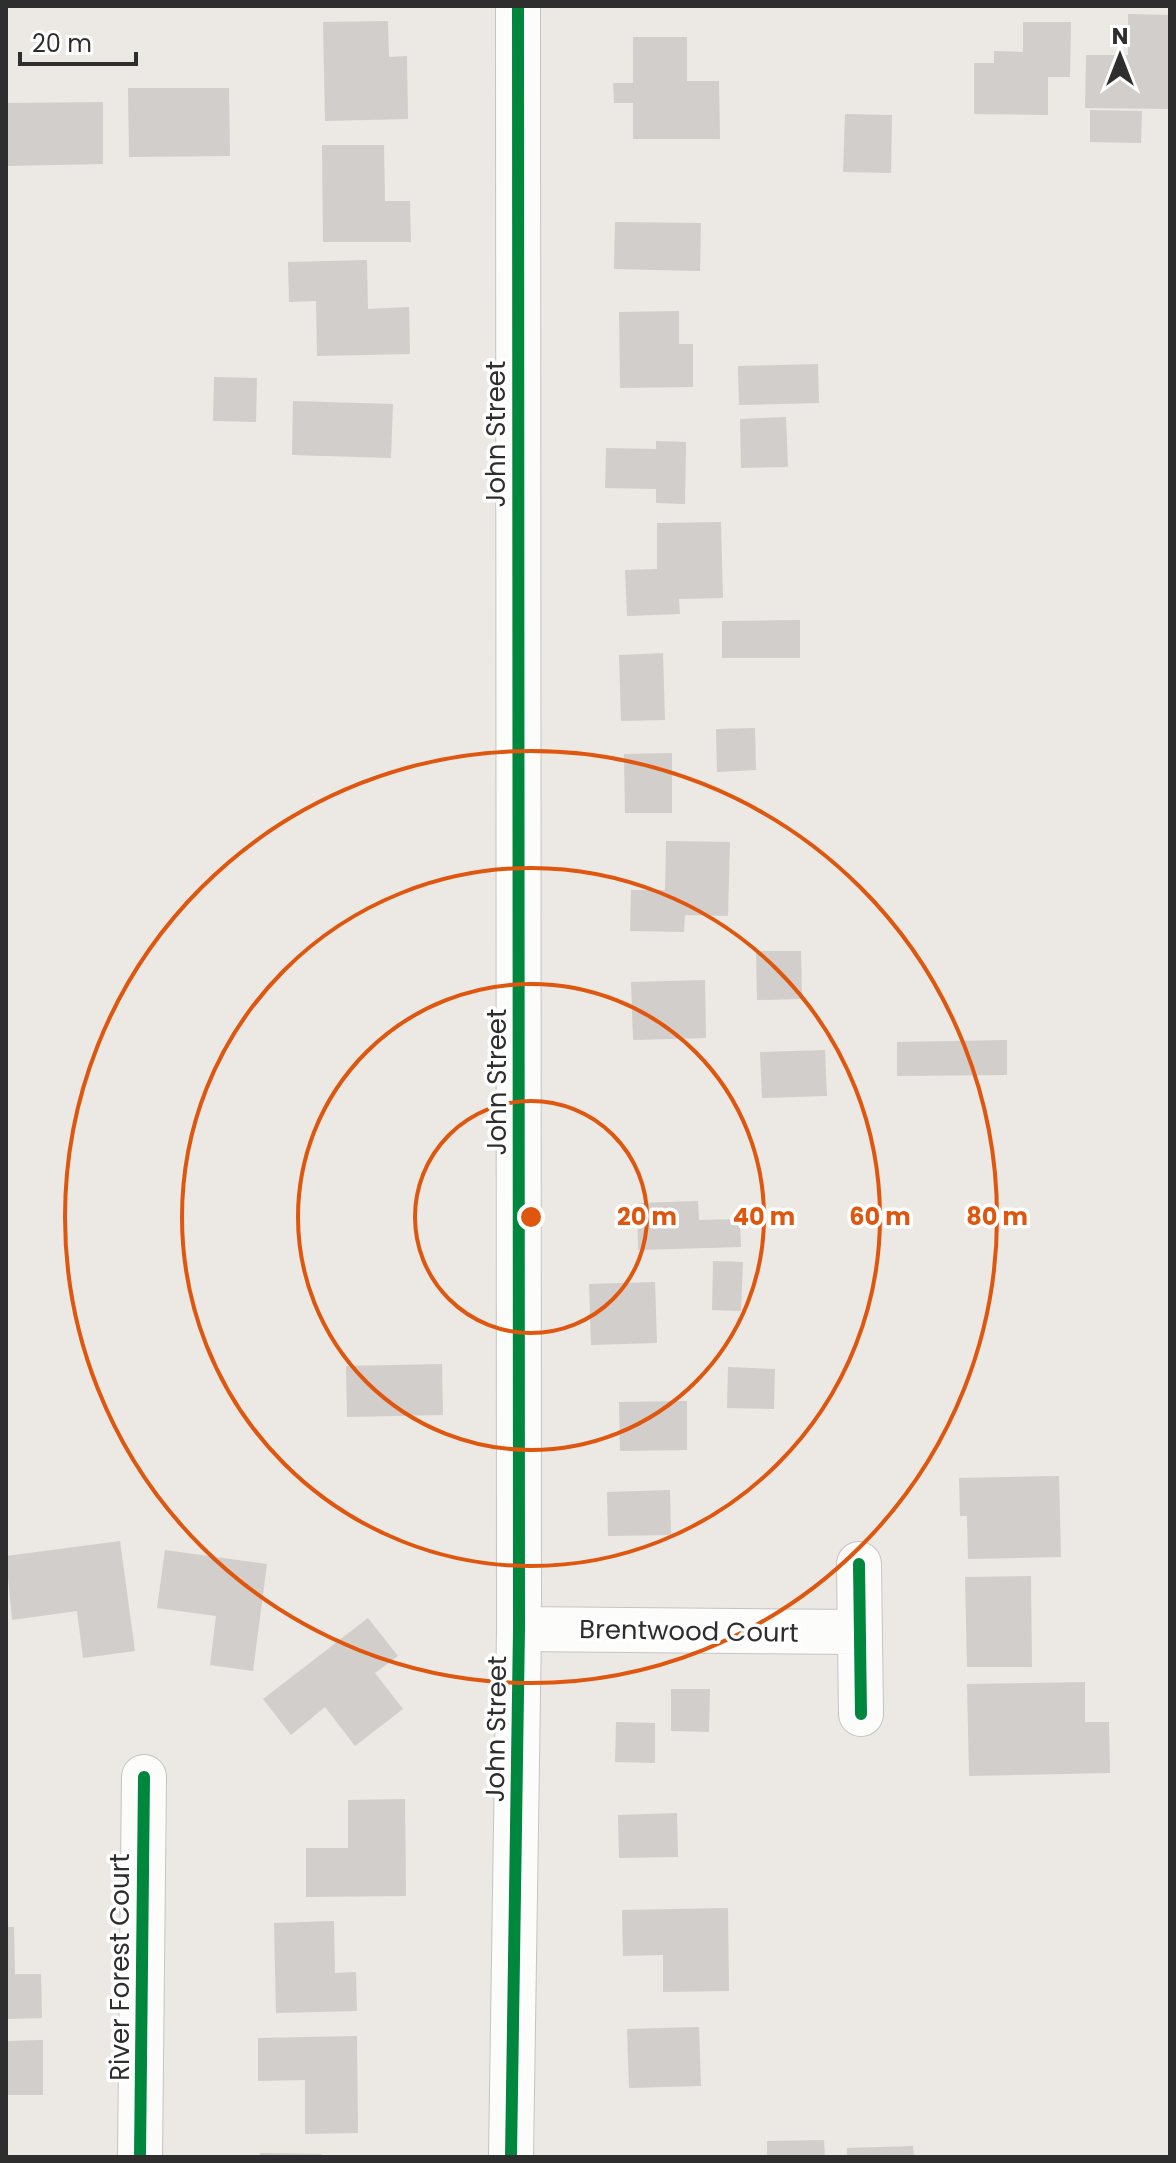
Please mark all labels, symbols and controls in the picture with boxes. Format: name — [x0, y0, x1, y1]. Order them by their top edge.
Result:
scale bar — [20, 16, 136, 66]
north arrow — [1080, 16, 1160, 96]
text: N — [1112, 21, 1128, 52]
text: 20 m — [32, 27, 92, 60]
street label: John Street — [478, 361, 514, 507]
street label: John Street — [479, 1009, 515, 1155]
text: 20 m — [617, 1200, 677, 1233]
text: 40 m — [733, 1200, 795, 1233]
text: 60 m — [849, 1200, 911, 1233]
text: 80 m — [966, 1200, 1028, 1233]
centre of rings — [517, 1203, 545, 1231]
street label: Brentwood Court — [579, 1611, 799, 1651]
street label: John Street — [477, 1655, 515, 1803]
street label: River Forest Court — [102, 1853, 138, 2081]

